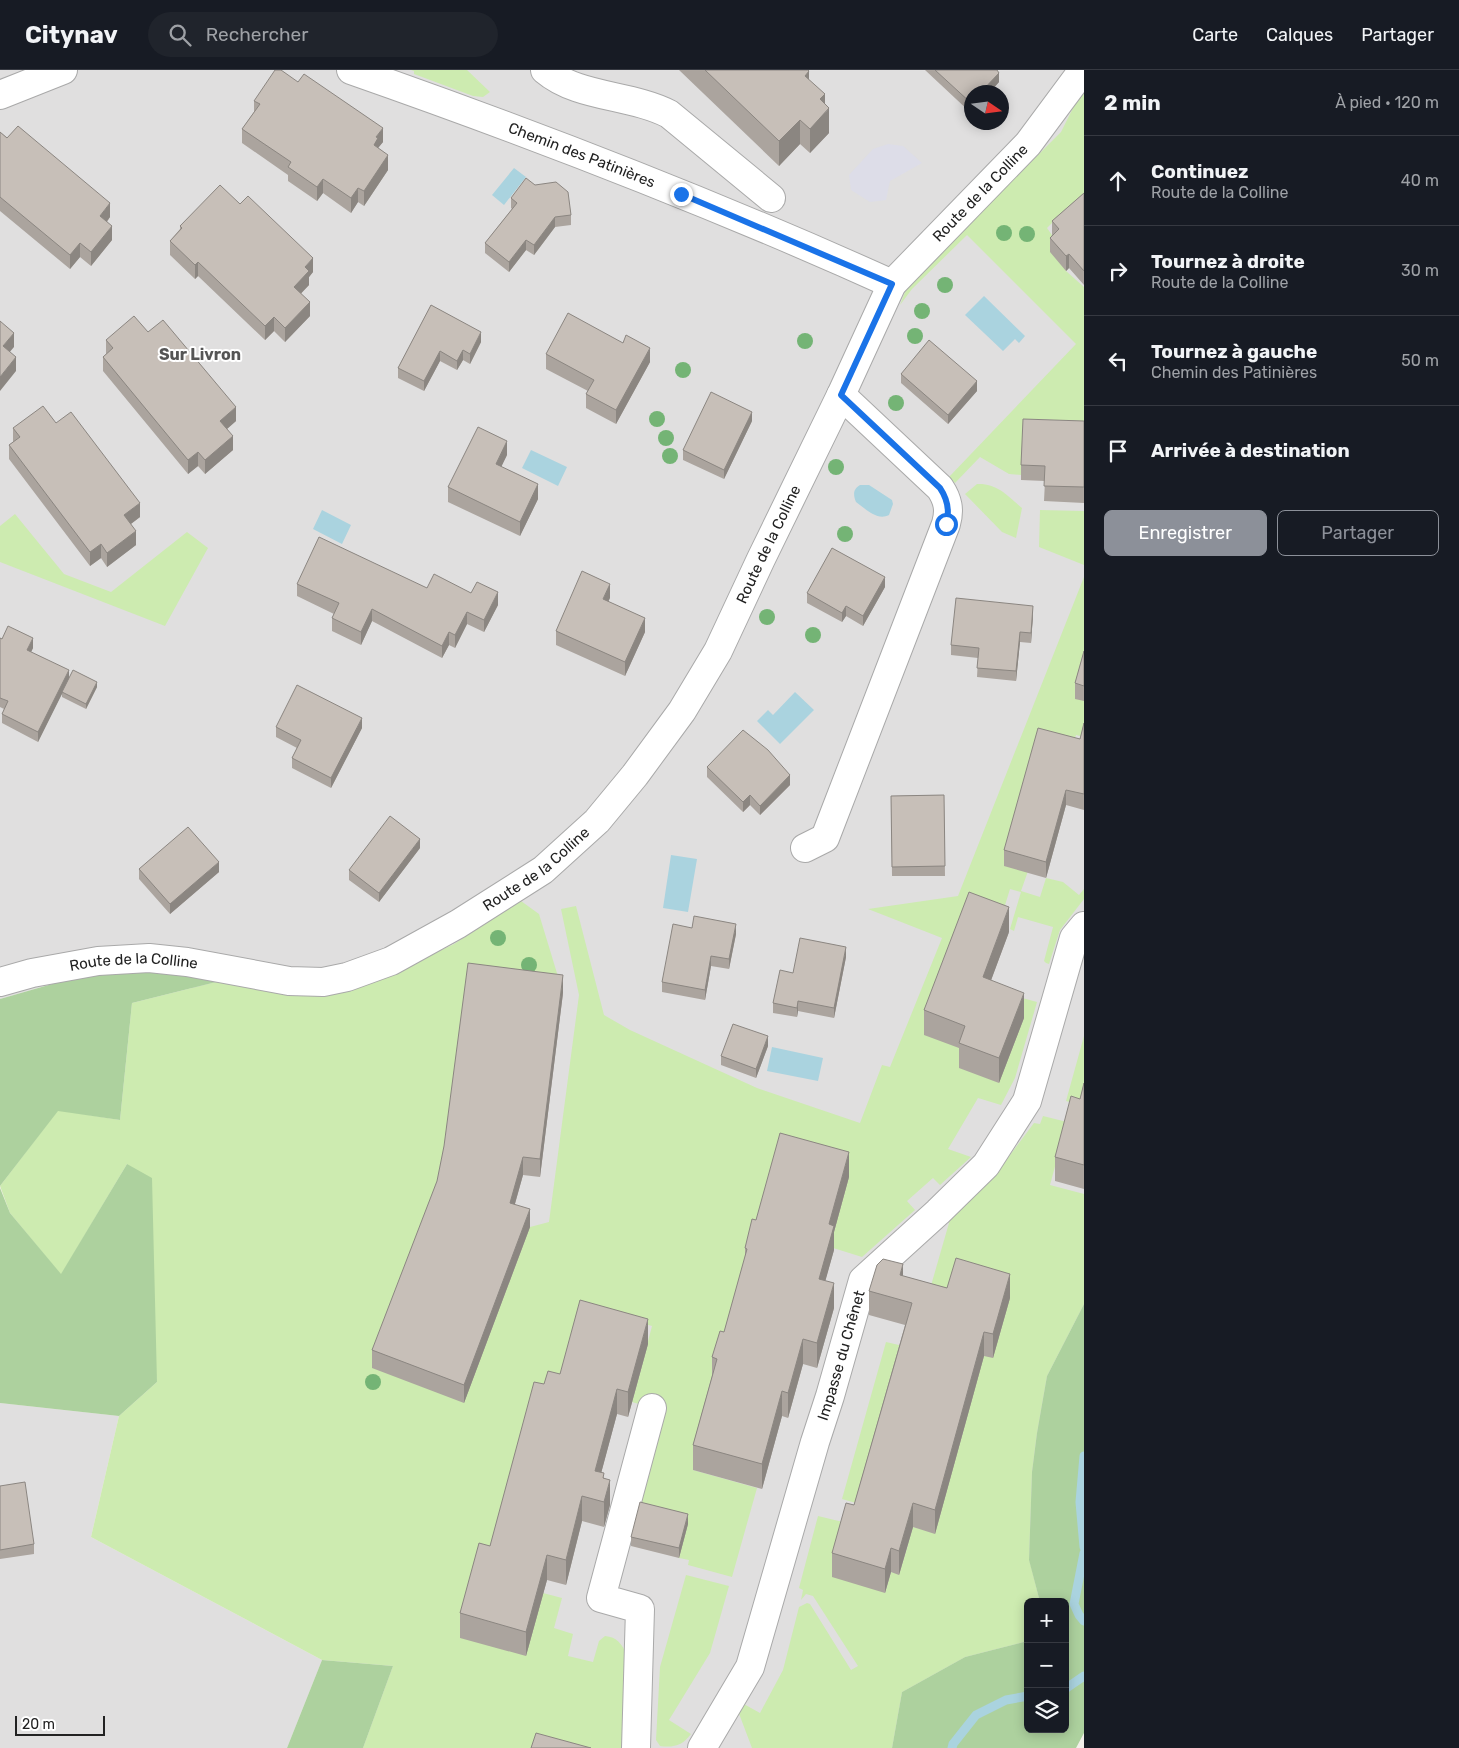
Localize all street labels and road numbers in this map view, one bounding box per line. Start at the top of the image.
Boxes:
street label: Chemin des Patinières [506,119,658,192]
street label: Route de la Colline [929,140,1032,246]
street label: Route de la Colline [733,482,805,606]
street label: Route de la Colline [480,823,593,915]
street label: Route de la Colline [68,949,199,975]
street label: Impasse du Chênet [814,1288,869,1423]

